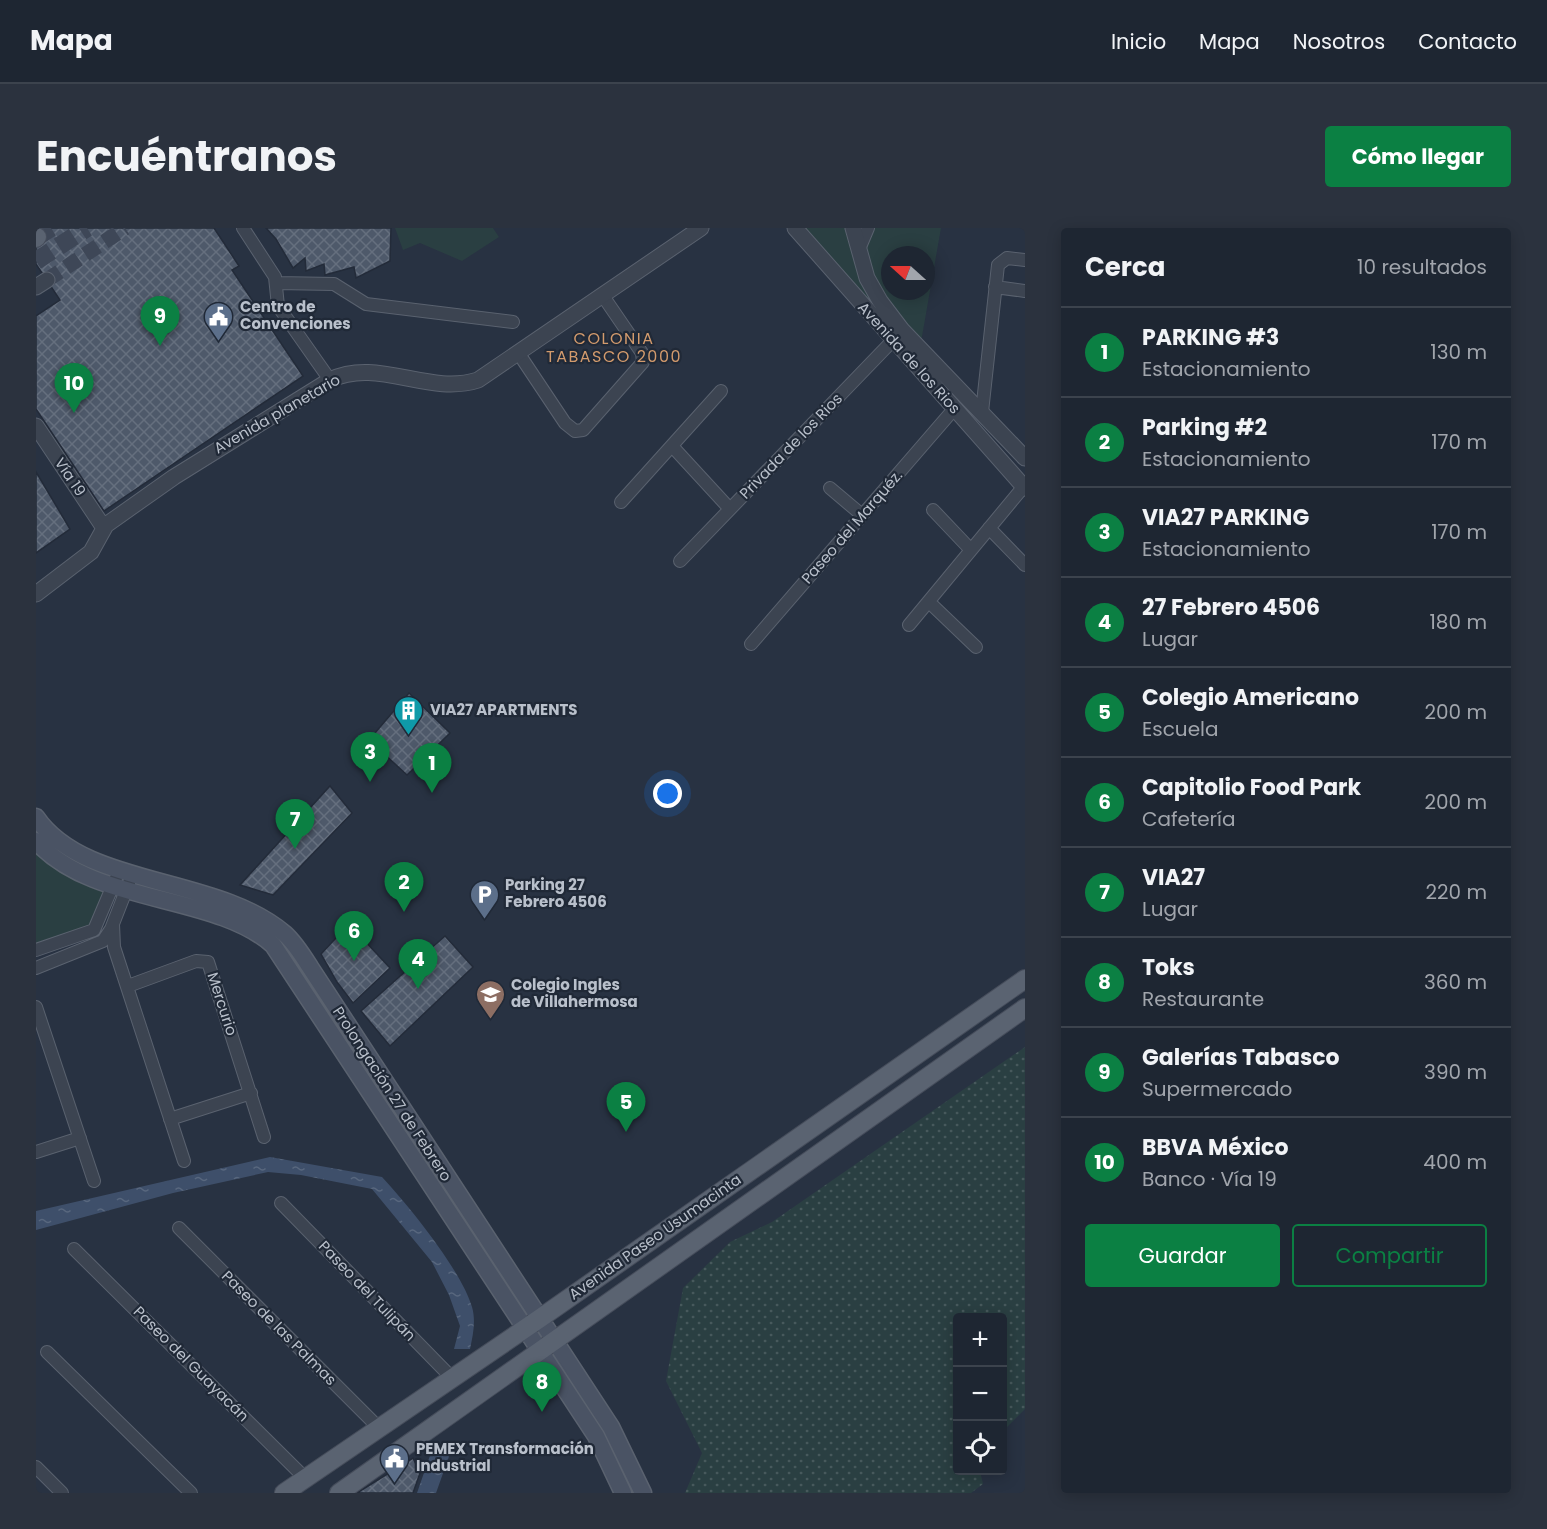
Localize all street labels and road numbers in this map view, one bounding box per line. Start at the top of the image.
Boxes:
street label: Avenida de los Rios [853,297,966,418]
street label: Avenida planetario [210,369,344,458]
street label: Privada de los Rios [735,388,847,503]
street label: Vía 19 [50,453,91,500]
street label: Paseo del Marquéz. [796,465,907,588]
street label: Mercurio [202,969,243,1038]
street label: Prolongación 27 de Febrero [328,1002,457,1185]
street label: Avenida Paseo Usumacinta [564,1169,745,1304]
street label: Paseo del Tulipán [314,1236,421,1345]
street label: Paseo de las Palmas [217,1266,342,1390]
street label: Paseo del Guayacán [129,1301,254,1426]

